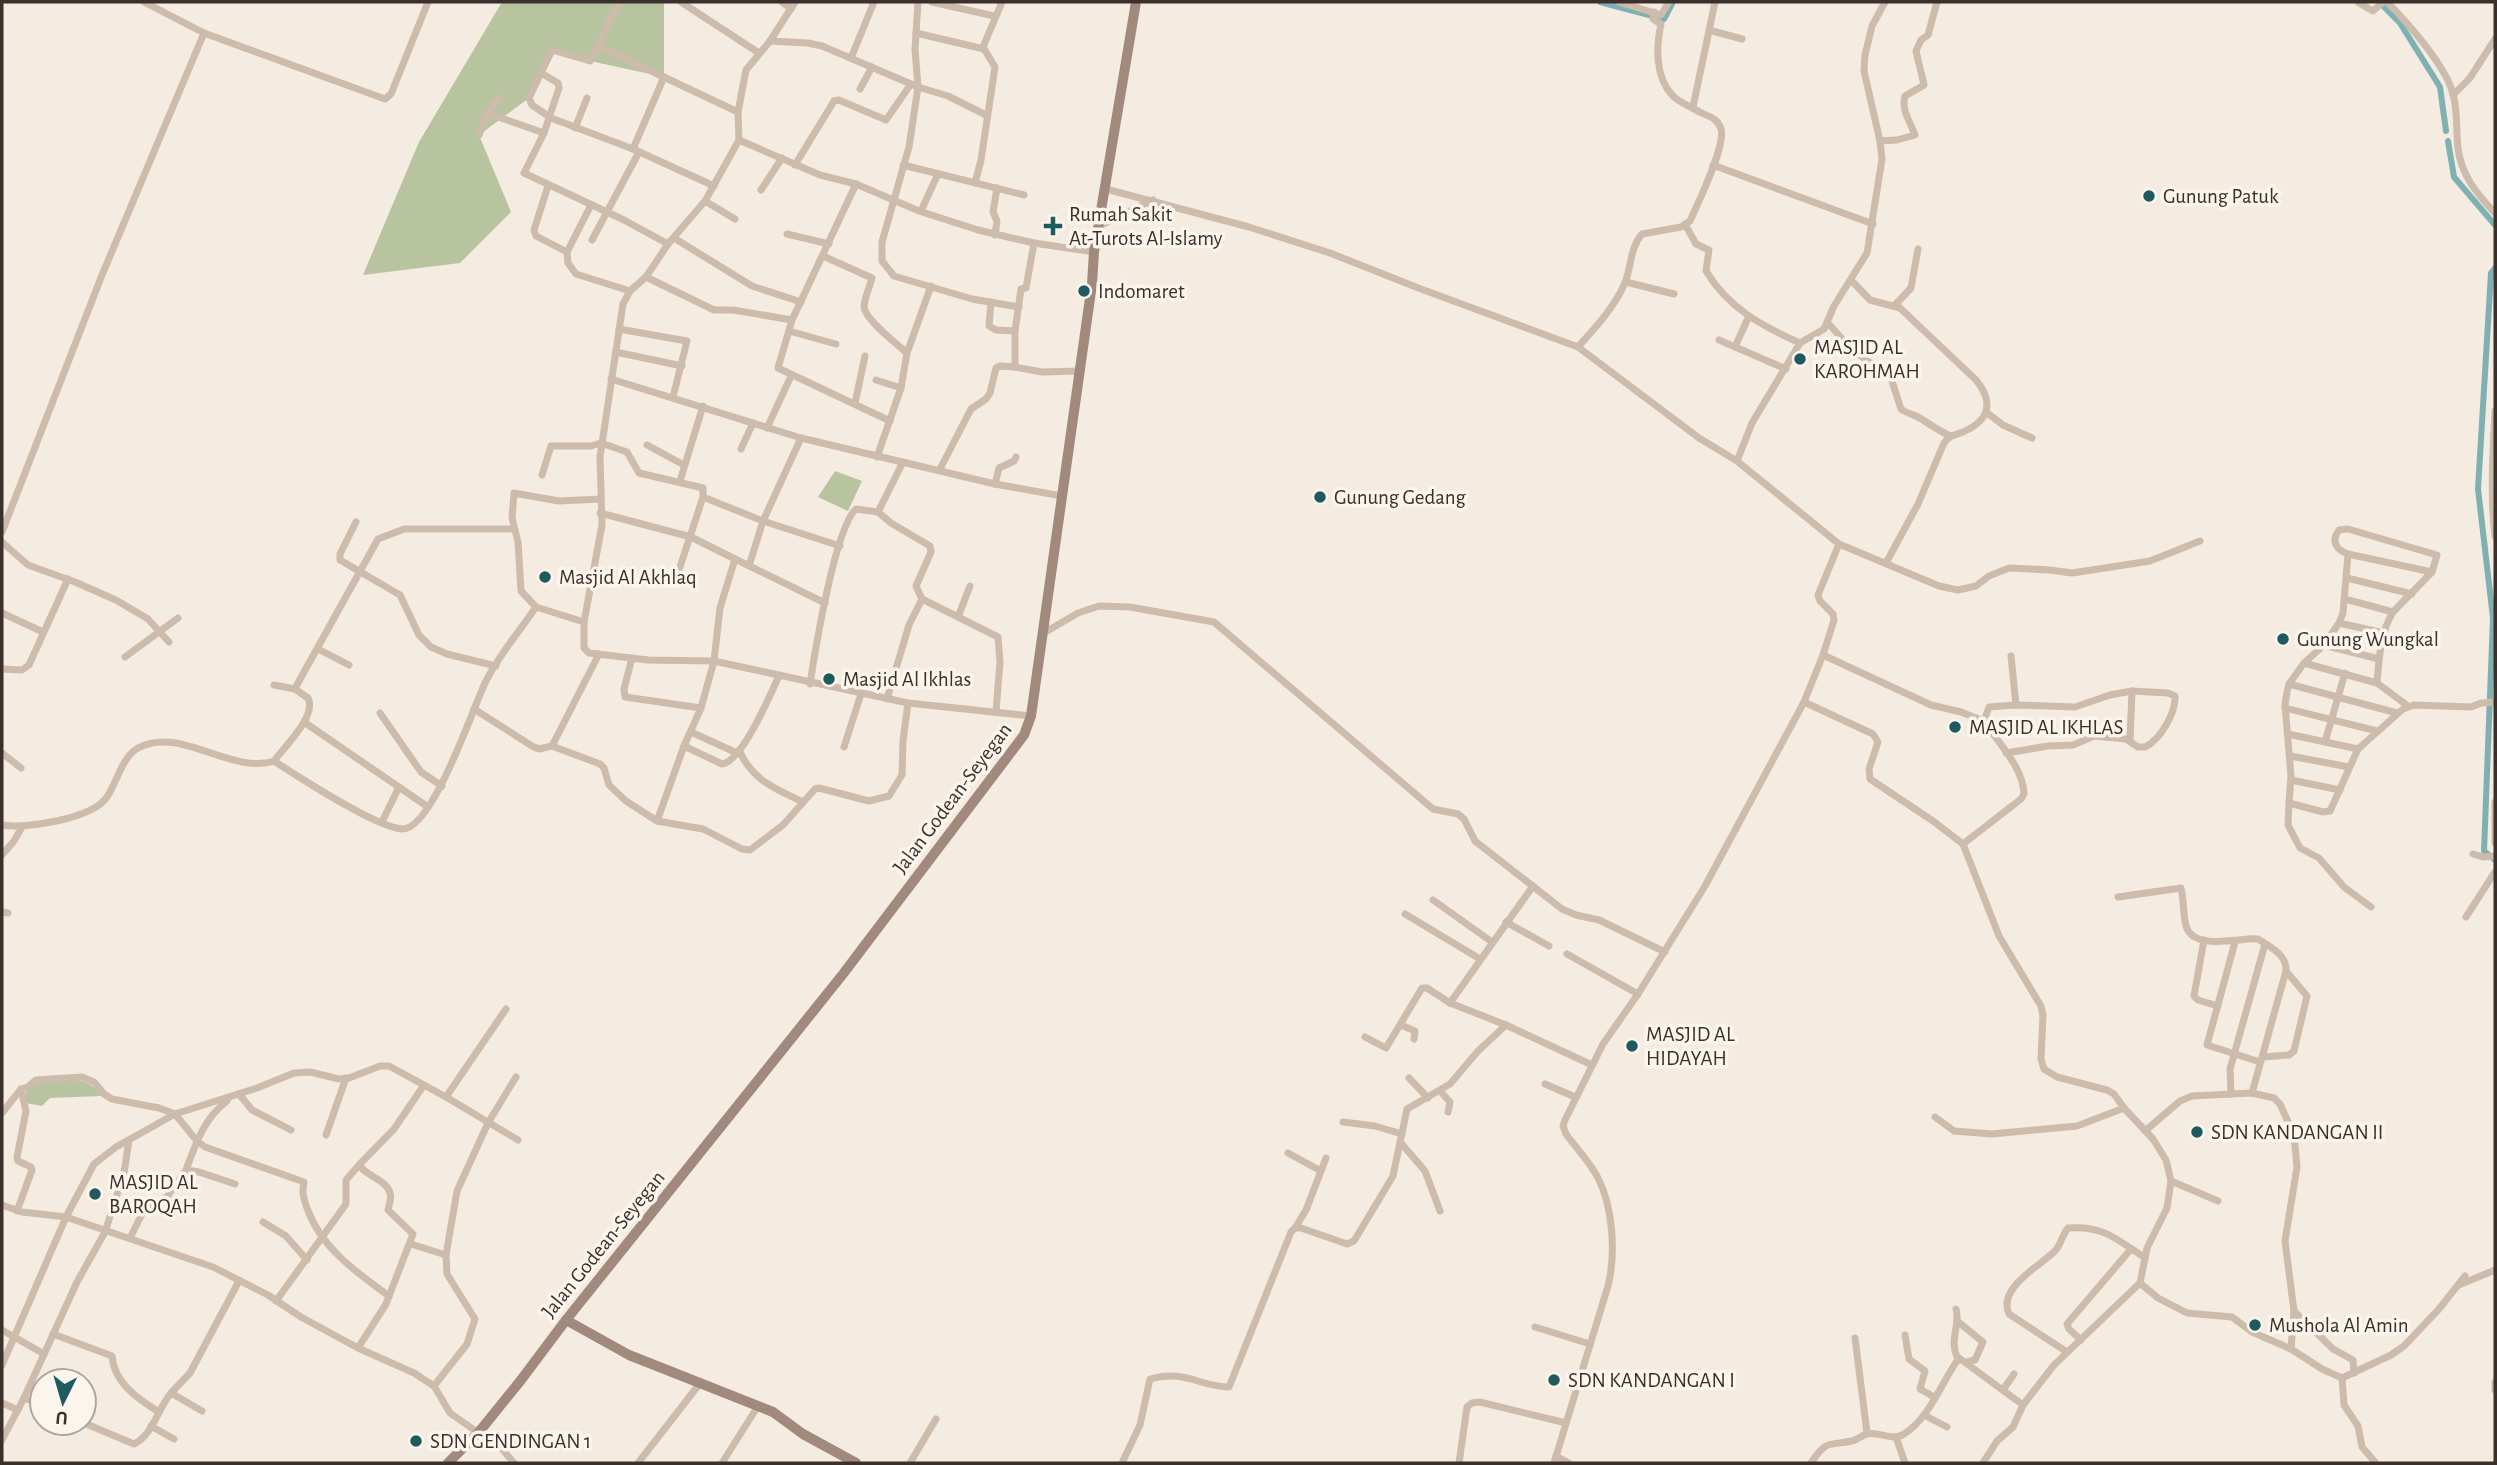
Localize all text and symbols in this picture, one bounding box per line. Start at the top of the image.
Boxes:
place label: Gunung Patuk [2163,186,2279,207]
marker: Gunung Patuk [2141,188,2157,204]
place label: Rumah Sakit At-Turots Al-Islamy [1069,204,1223,249]
marker: Rumah Sakit At-Turots Al-Islamy [1043,216,1063,236]
place label: Indomaret [1098,281,1185,302]
marker: Indomaret [1076,283,1092,299]
place label: MASJID AL KAROHMAH [1814,337,1920,382]
marker: MASJID AL KAROHMAH [1792,351,1808,367]
place label: Gunung Gedang [1334,487,1467,508]
marker: Gunung Gedang [1312,489,1328,505]
place label: Masjid Al Akhlaq [559,567,697,588]
marker: Masjid Al Akhlaq [537,569,553,585]
place label: Gunung Wungkal [2297,629,2439,650]
marker: Gunung Wungkal [2275,631,2291,647]
place label: Masjid Al Ikhlas [843,669,971,690]
marker: Masjid Al Ikhlas [821,671,837,687]
place label: MASJID AL IKHLAS [1969,717,2123,738]
street label: Jalan Godean-Seyegan [889,719,1016,877]
marker: MASJID AL IKHLAS [1947,719,1963,735]
place label: MASJID AL HIDAYAH [1646,1024,1735,1069]
marker: MASJID AL HIDAYAH [1624,1038,1640,1054]
place label: SDN KANDANGAN II [2211,1122,2383,1143]
marker: SDN KANDANGAN II [2189,1124,2205,1140]
street label: Jalan Godean-Seyegan [538,1167,669,1322]
place label: MASJID AL BAROQAH [109,1172,198,1217]
marker: MASJID AL BAROQAH [87,1186,103,1202]
place label: Mushola Al Amin [2269,1315,2409,1336]
marker: Mushola Al Amin [2247,1317,2263,1333]
north arrow [28,1367,98,1437]
place label: SDN KANDANGAN I [1568,1370,1735,1391]
marker: SDN KANDANGAN I [1546,1372,1562,1388]
text: U [55,1407,69,1427]
place label: SDN GENDINGAN 1 [430,1431,591,1452]
marker: SDN GENDINGAN 1 [408,1433,424,1449]

